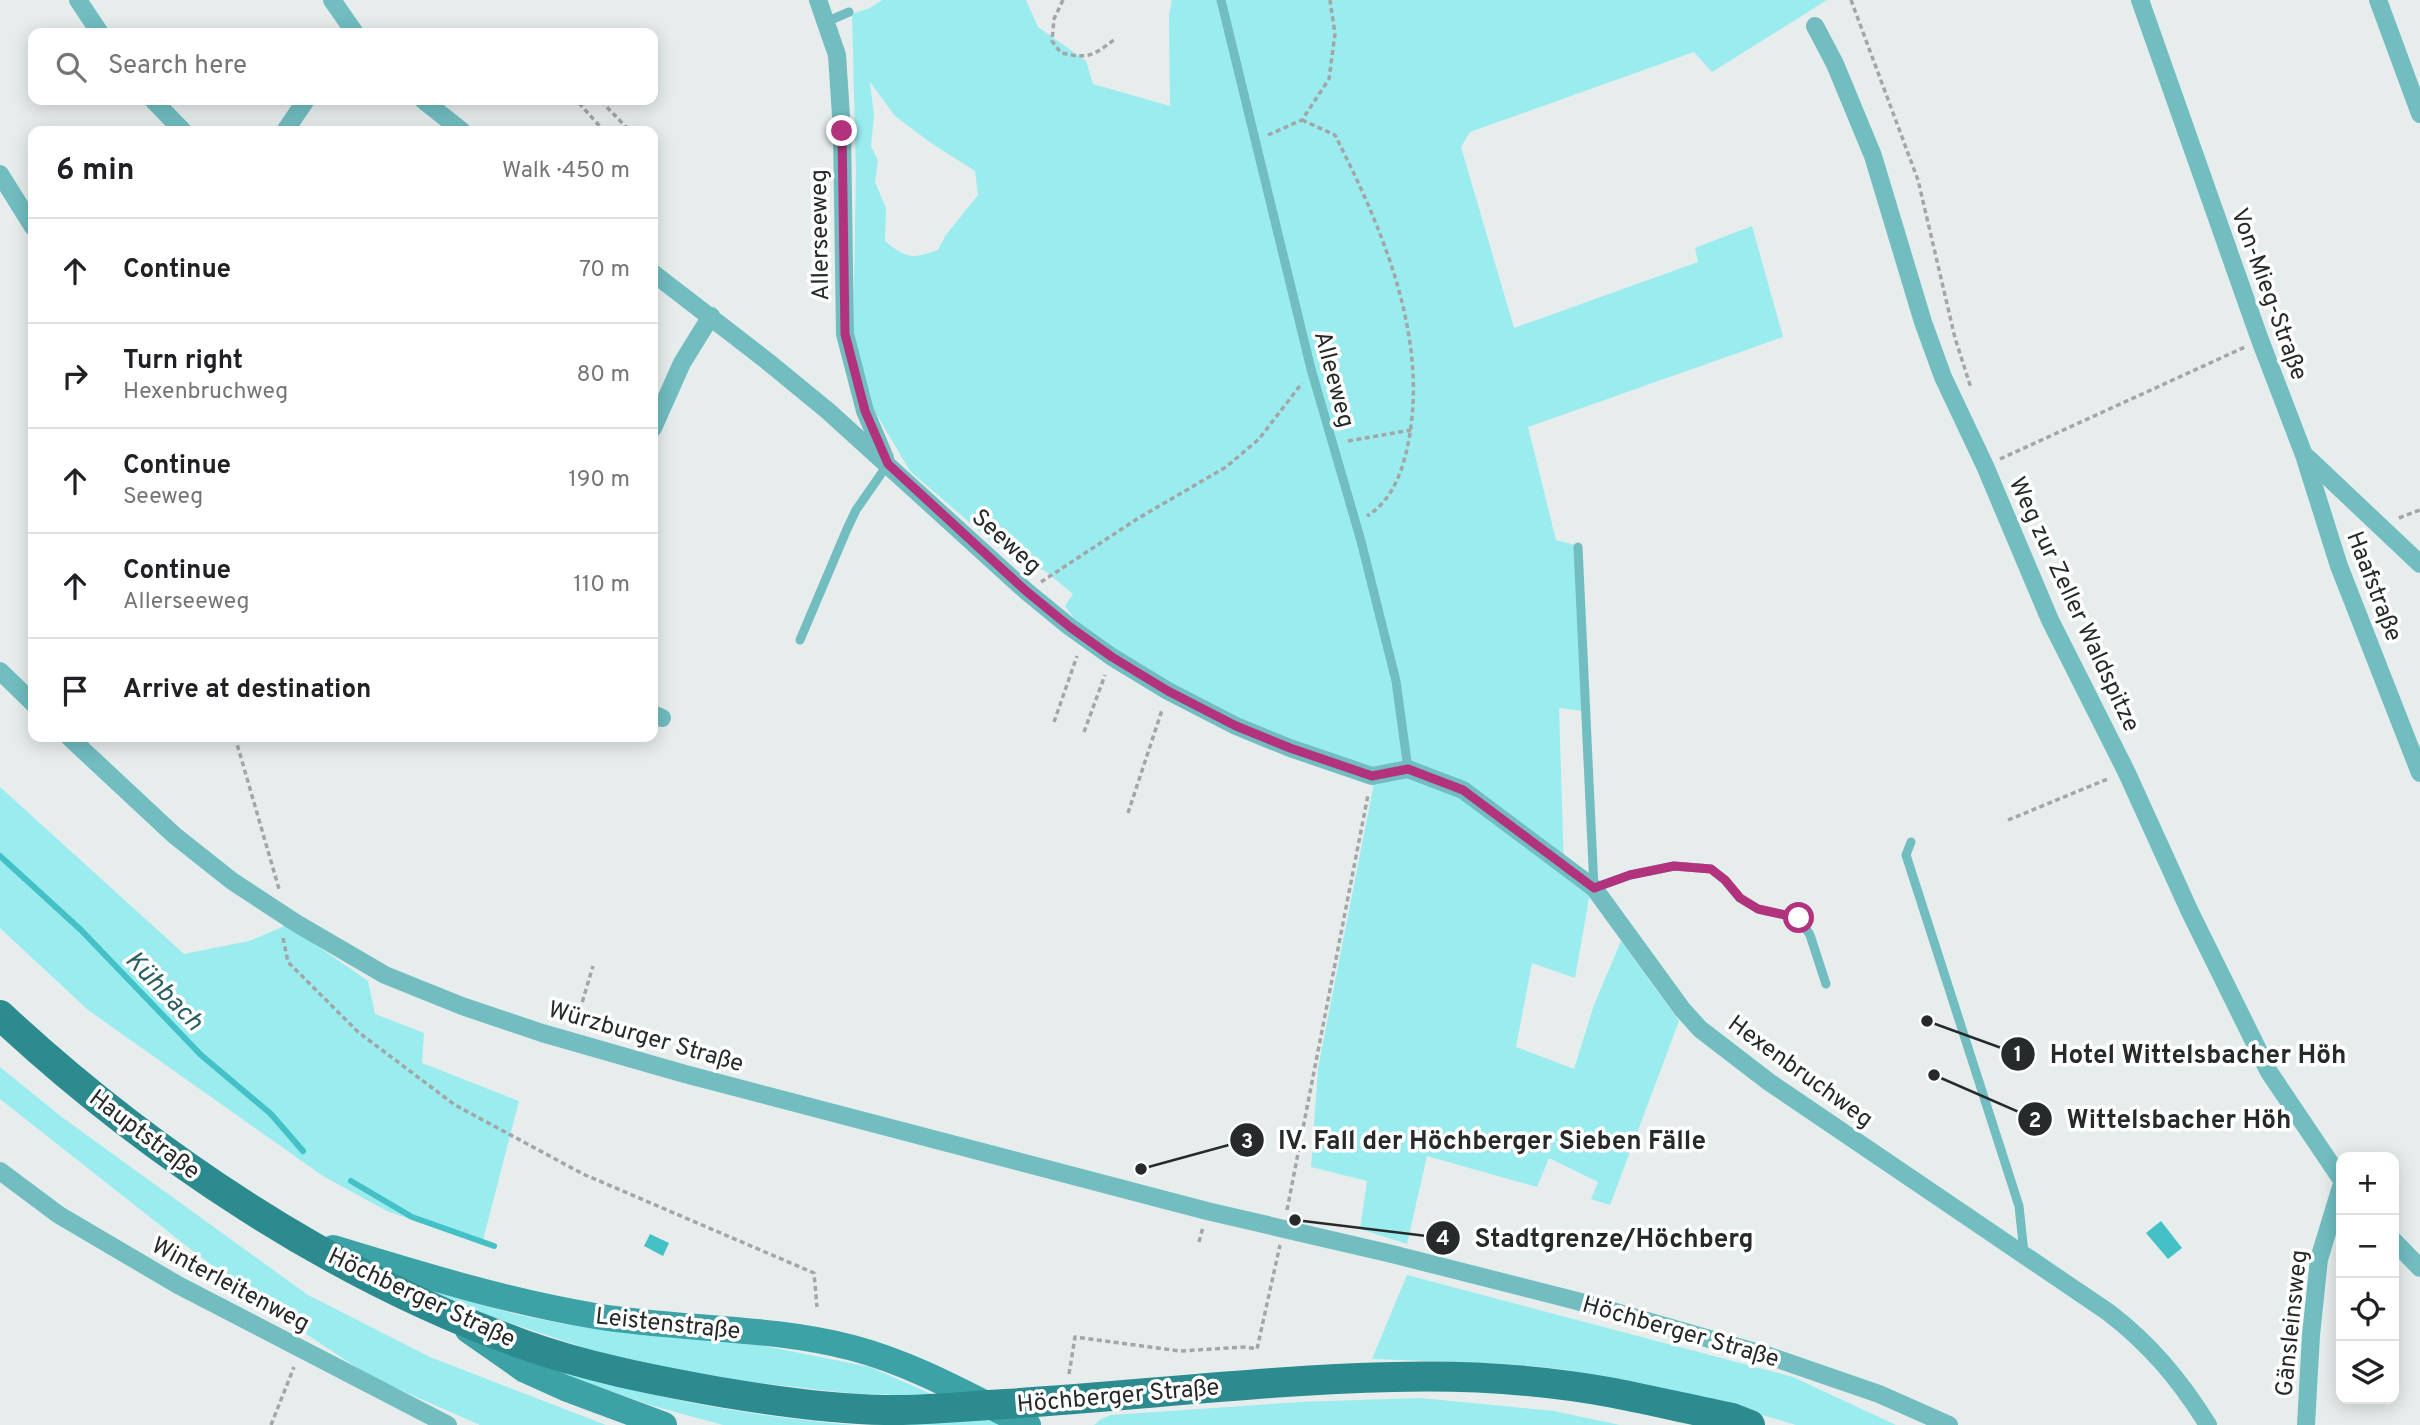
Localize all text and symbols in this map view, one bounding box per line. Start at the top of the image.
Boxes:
search box [28,28,658,105]
icon: search [52,48,90,86]
text: Search here [108,50,247,83]
route end [826,115,857,146]
text: 6 min [56,153,134,190]
text: Walk · 450 m [502,157,630,186]
street label: Allerseeweg [805,169,837,301]
street label: Von-Mieg-Straße [2223,205,2313,385]
icon: ahead [56,252,94,290]
text: Continue [123,254,231,287]
text: 70 m [579,256,630,285]
street label: Alleeweg [1306,328,1360,431]
text: Turn right [123,345,243,378]
icon: right [56,357,94,395]
text: 80 m [577,361,630,390]
text: Hexenbruchweg [123,378,288,407]
text: Continue [123,450,231,483]
icon: ahead [56,462,94,500]
text: 190 m [568,466,630,495]
street label: Weg zur Zeller Waldspitze [2001,473,2145,737]
text: Seeweg [123,483,203,512]
street label: Seeweg [965,503,1047,582]
street label: Haafstraße [2338,527,2408,646]
text: Continue [123,555,231,588]
icon: ahead [56,567,94,605]
text: 110 m [573,571,630,600]
text: Allerseeweg [123,588,249,617]
icon: arrive [56,672,94,710]
text: Arrive at destination [123,674,371,707]
route start [1783,902,1814,933]
water label: Kühbach [117,945,209,1039]
street label: Würzburger Straße [544,996,747,1080]
street label: Hexenbruchweg [1721,1010,1878,1135]
callout: Hotel Wittelsbacher Höh [2000,1030,2360,1077]
text: Hotel Wittelsbacher Höh [2050,1040,2346,1073]
text: 1 [2014,1042,2022,1069]
street label: Hauptstraße [82,1084,205,1187]
callout: Wittelsbacher Höh [2018,1096,2306,1143]
text: Wittelsbacher Höh [2067,1105,2291,1138]
text: 2 [2029,1108,2041,1135]
callout: IV. Fall der Höchberger Sieben Fälle [1229,1117,1720,1164]
text: IV. Fall der Höchberger Sieben Fälle [1278,1126,1706,1159]
text: 3 [1241,1129,1253,1156]
map controls [2336,1152,2399,1404]
button: + [2336,1152,2399,1215]
callout: Stadtgrenze/Höchberg [1425,1214,1767,1261]
button: − [2336,1215,2399,1278]
text: Stadtgrenze/Höchberg [1474,1224,1754,1257]
text: 4 [1436,1226,1450,1253]
street label: Winterleitenweg [146,1231,314,1340]
street label: Höchberger Straße [323,1242,520,1355]
street label: Gänsleinsweg [2270,1248,2316,1398]
button: locate [2336,1278,2399,1341]
street label: Höchberger Straße [1579,1290,1782,1375]
street label: Leistenstraße [594,1302,742,1348]
button: layers [2336,1341,2399,1404]
street label: Höchberger Straße [1016,1373,1221,1421]

